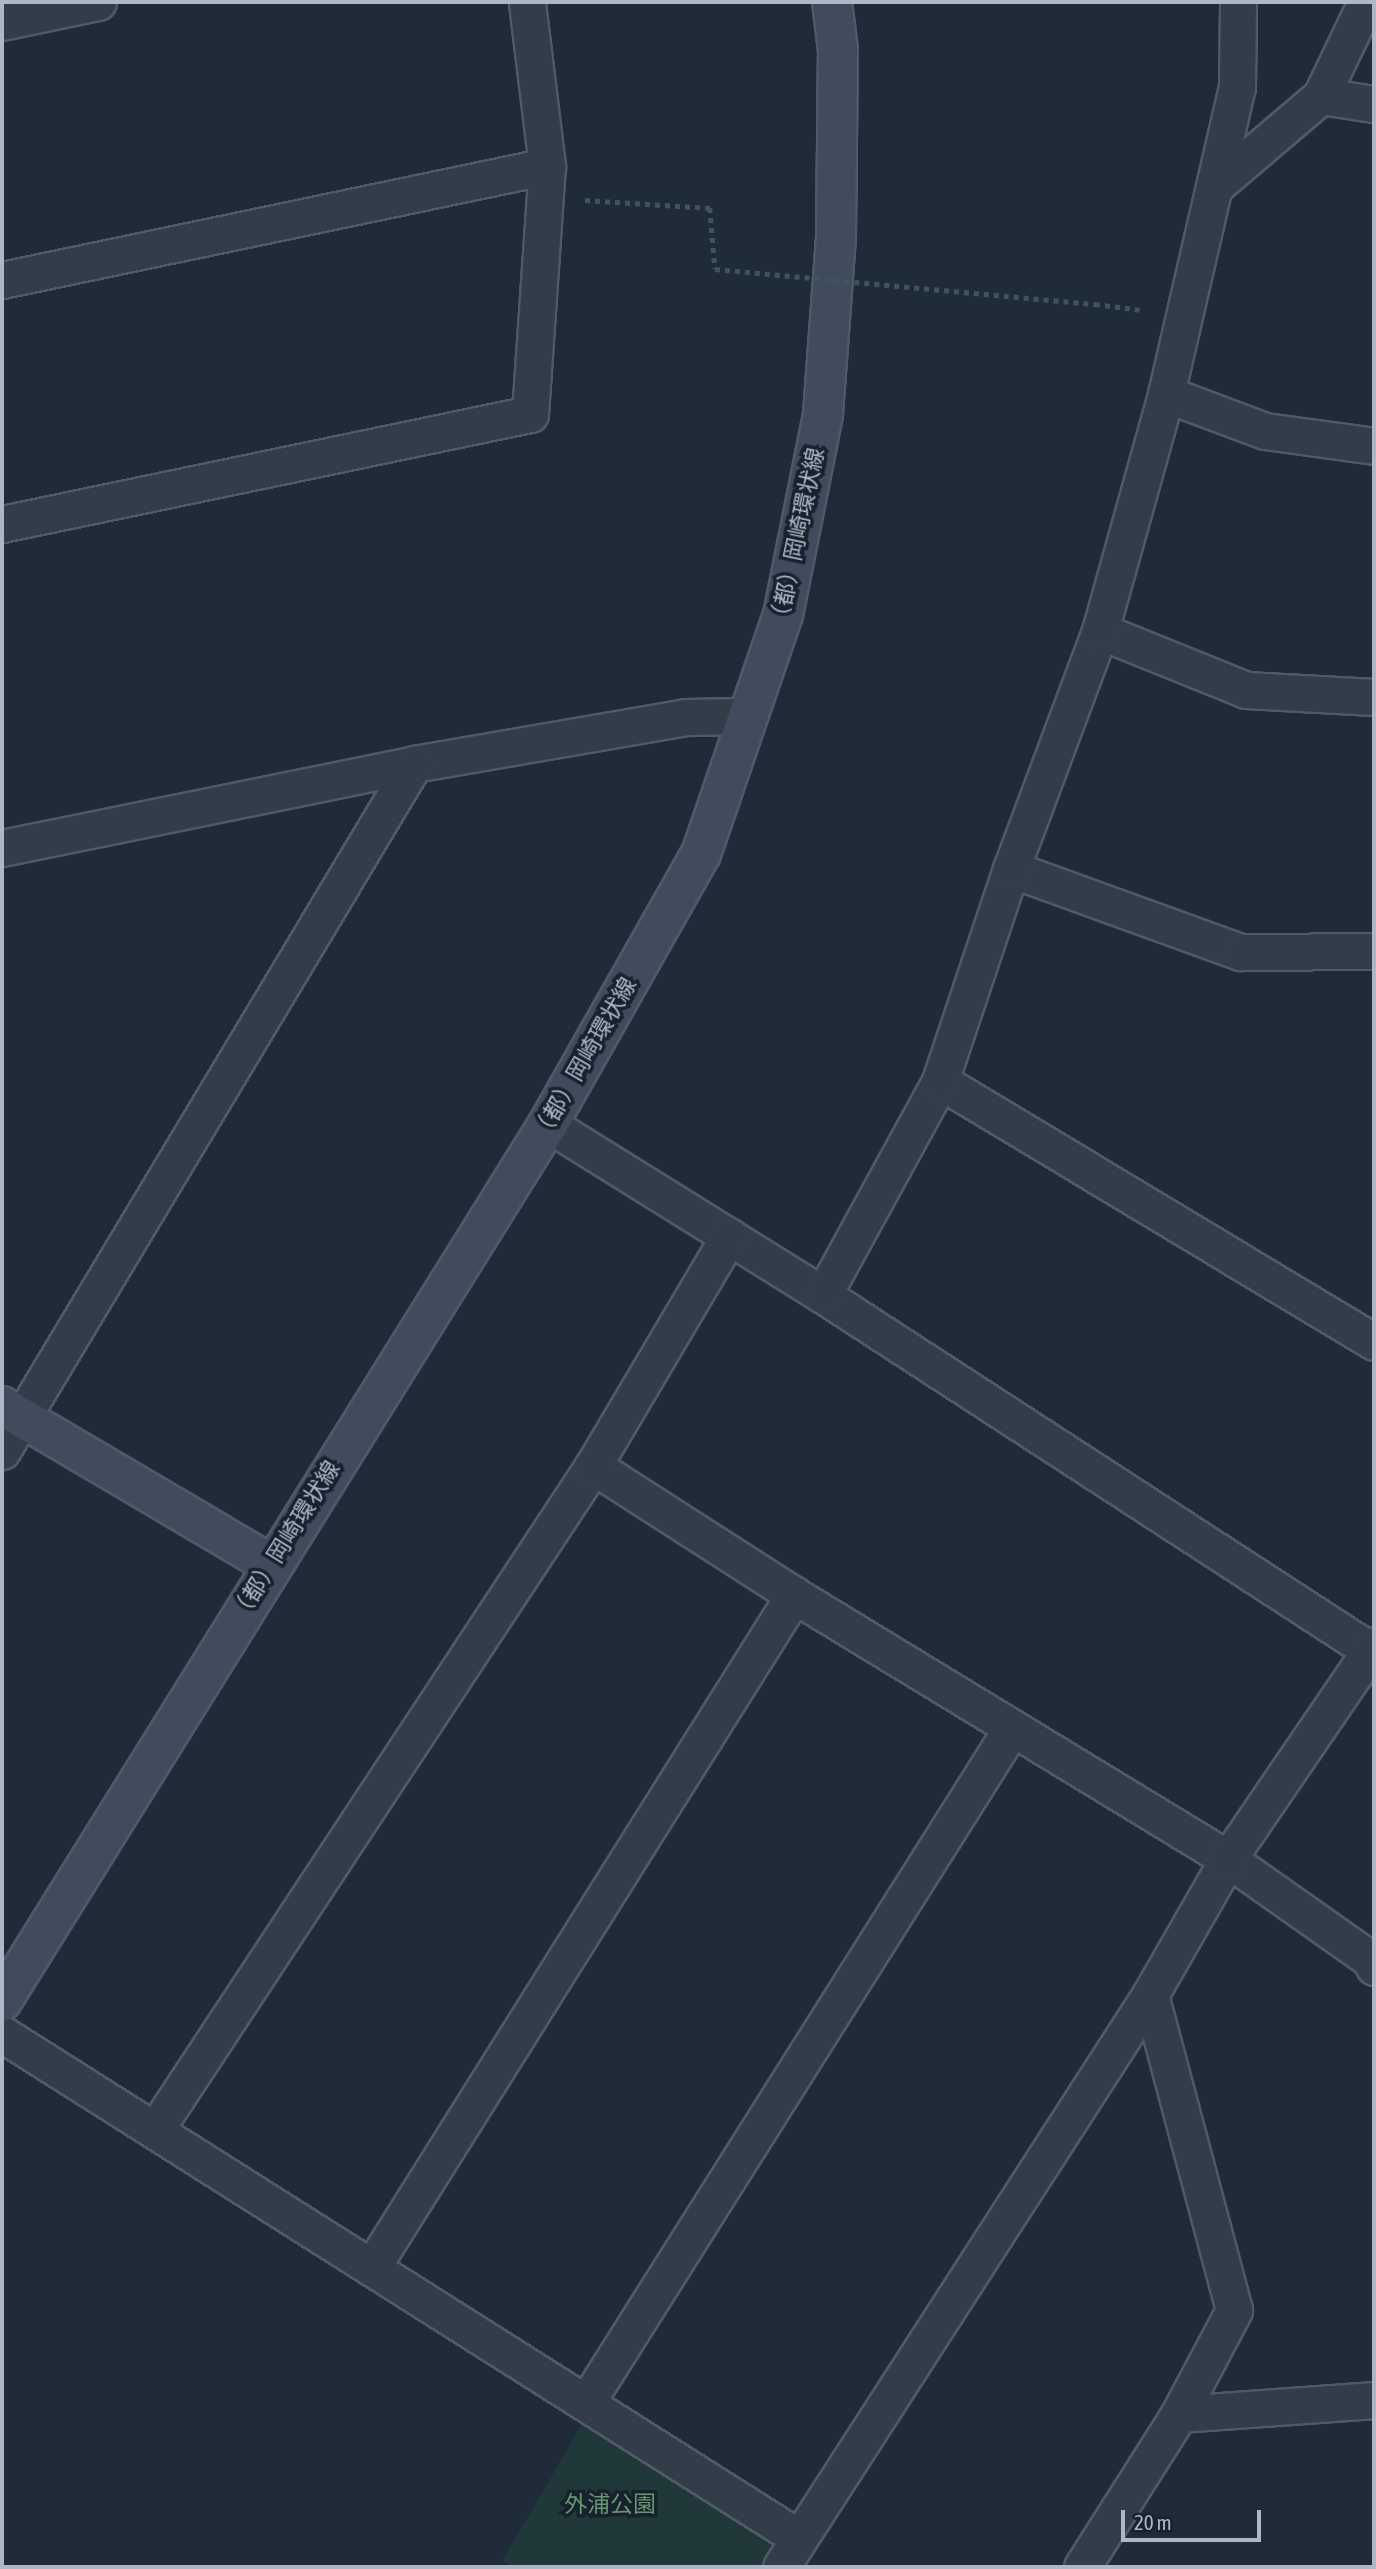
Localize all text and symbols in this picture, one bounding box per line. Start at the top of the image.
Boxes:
street label: （都）岡崎環状線 [764,445,830,631]
street label: （都）岡崎環状線 [526,972,642,1146]
street label: （都）岡崎環状線 [225,1456,345,1626]
park label: 外浦公園 [564,2490,656,2518]
scale bar [1124,2496,1264,2540]
text: 20 m [1134,2510,1172,2534]

